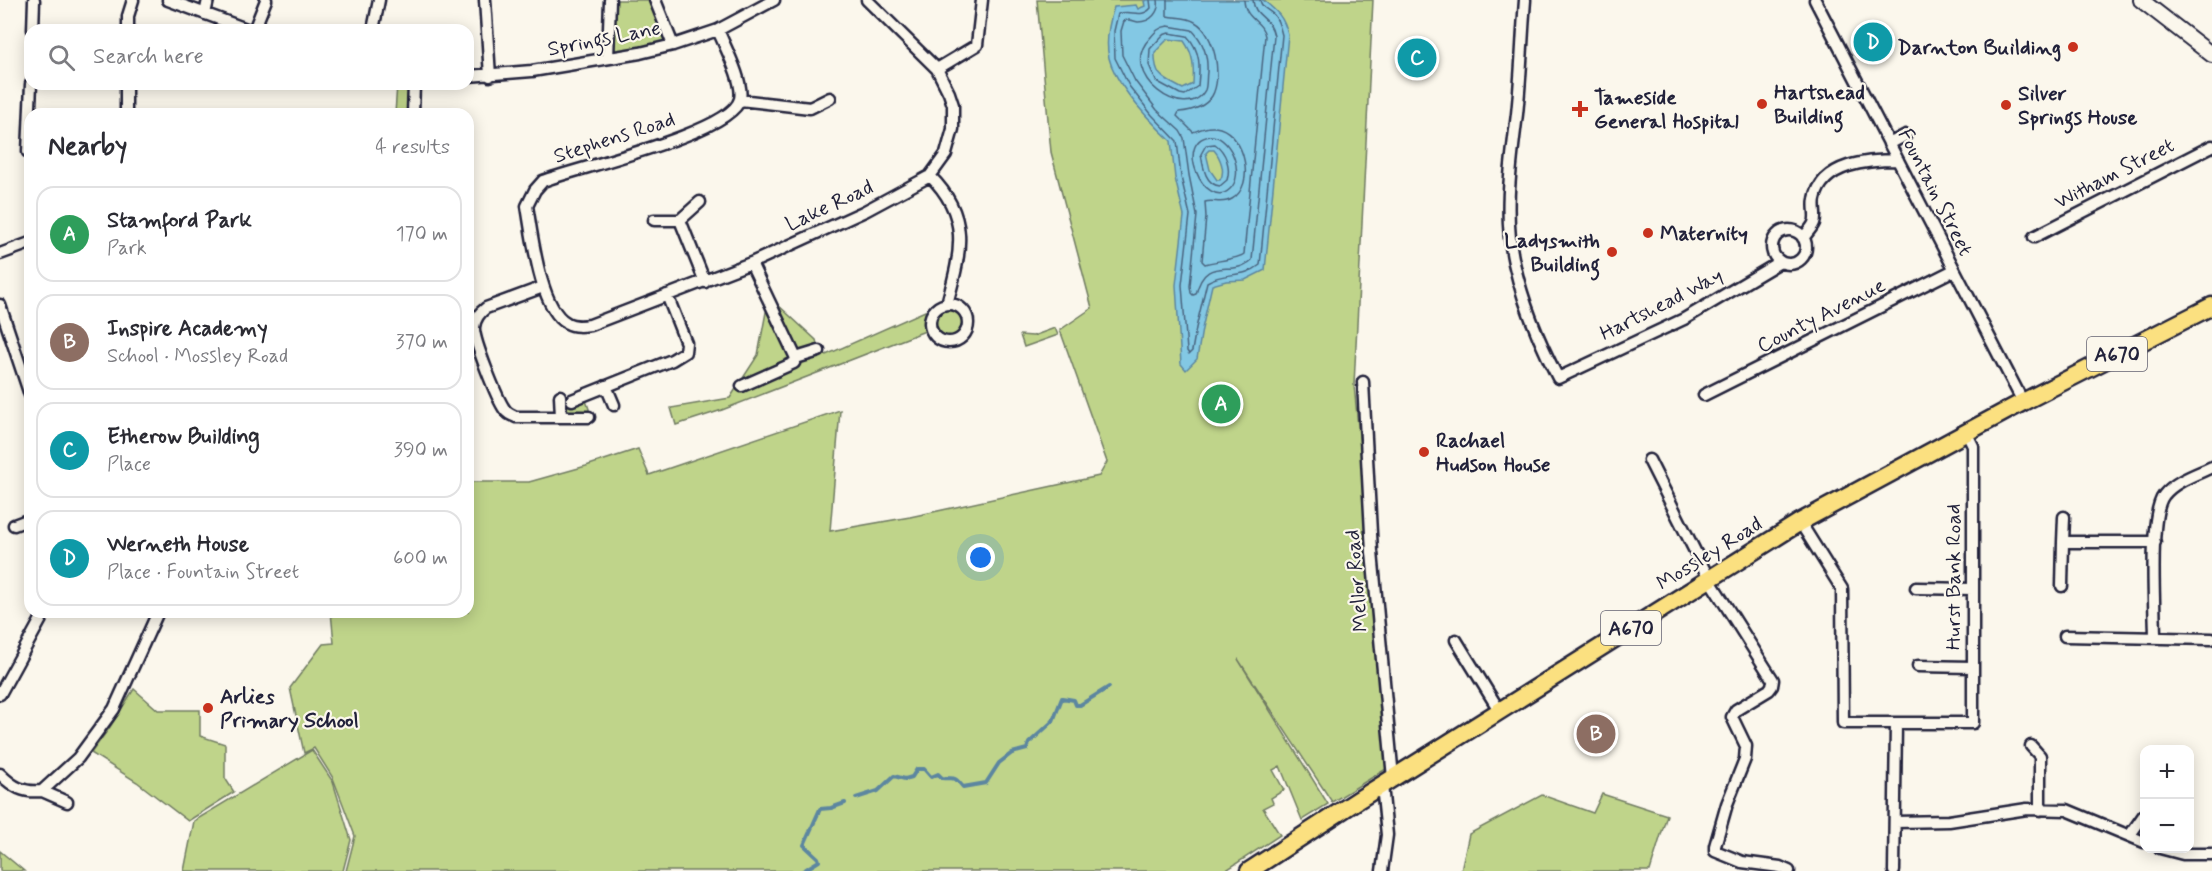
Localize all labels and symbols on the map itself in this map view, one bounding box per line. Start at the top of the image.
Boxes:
street label: Springs Lane [545,14,664,66]
pin: D [1854,20,1892,64]
place label: Darnton Building [1897,34,2061,62]
pin: C [1398,36,1436,80]
marker: Darnton Building [2066,40,2080,54]
place label: Hartshead Building [1774,79,1865,133]
place label: Silver Springs House [2018,80,2137,134]
place label: Tameside General Hospital [1594,84,1739,136]
marker: Hartshead Building [1755,97,1769,111]
marker: Silver Springs House [1999,98,2013,112]
marker: Tameside General Hospital [1571,100,1589,118]
street label: Stephens Road [550,105,678,171]
street label: Fountain Street [1891,124,1979,261]
street label: Witham Street [2050,132,2179,216]
street label: Lake Road [781,173,878,238]
place label: Maternity [1660,220,1748,248]
marker: Maternity [1641,226,1655,240]
place label: Ladysmith Building [1504,227,1600,281]
marker: Ladysmith Building [1605,245,1619,259]
street label: Hartshead Way [1595,262,1728,348]
street label: County Avenue [1753,272,1890,360]
road number: A670 [2087,337,2147,371]
pin: A [1202,382,1240,426]
place label: Rachael Hudson House [1436,427,1551,479]
marker: Rachael Hudson House [1417,445,1431,459]
street label: Hurst Bank Road [1940,504,1968,650]
street label: Mossley Road [1651,510,1768,597]
street label: Mellor Road [1339,528,1375,633]
your location [966,543,995,572]
road number: A670 [1601,611,1661,645]
place label: Arlies Primary School [220,683,359,735]
marker: Arlies Primary School [201,701,215,715]
pin: B [1576,712,1616,756]

